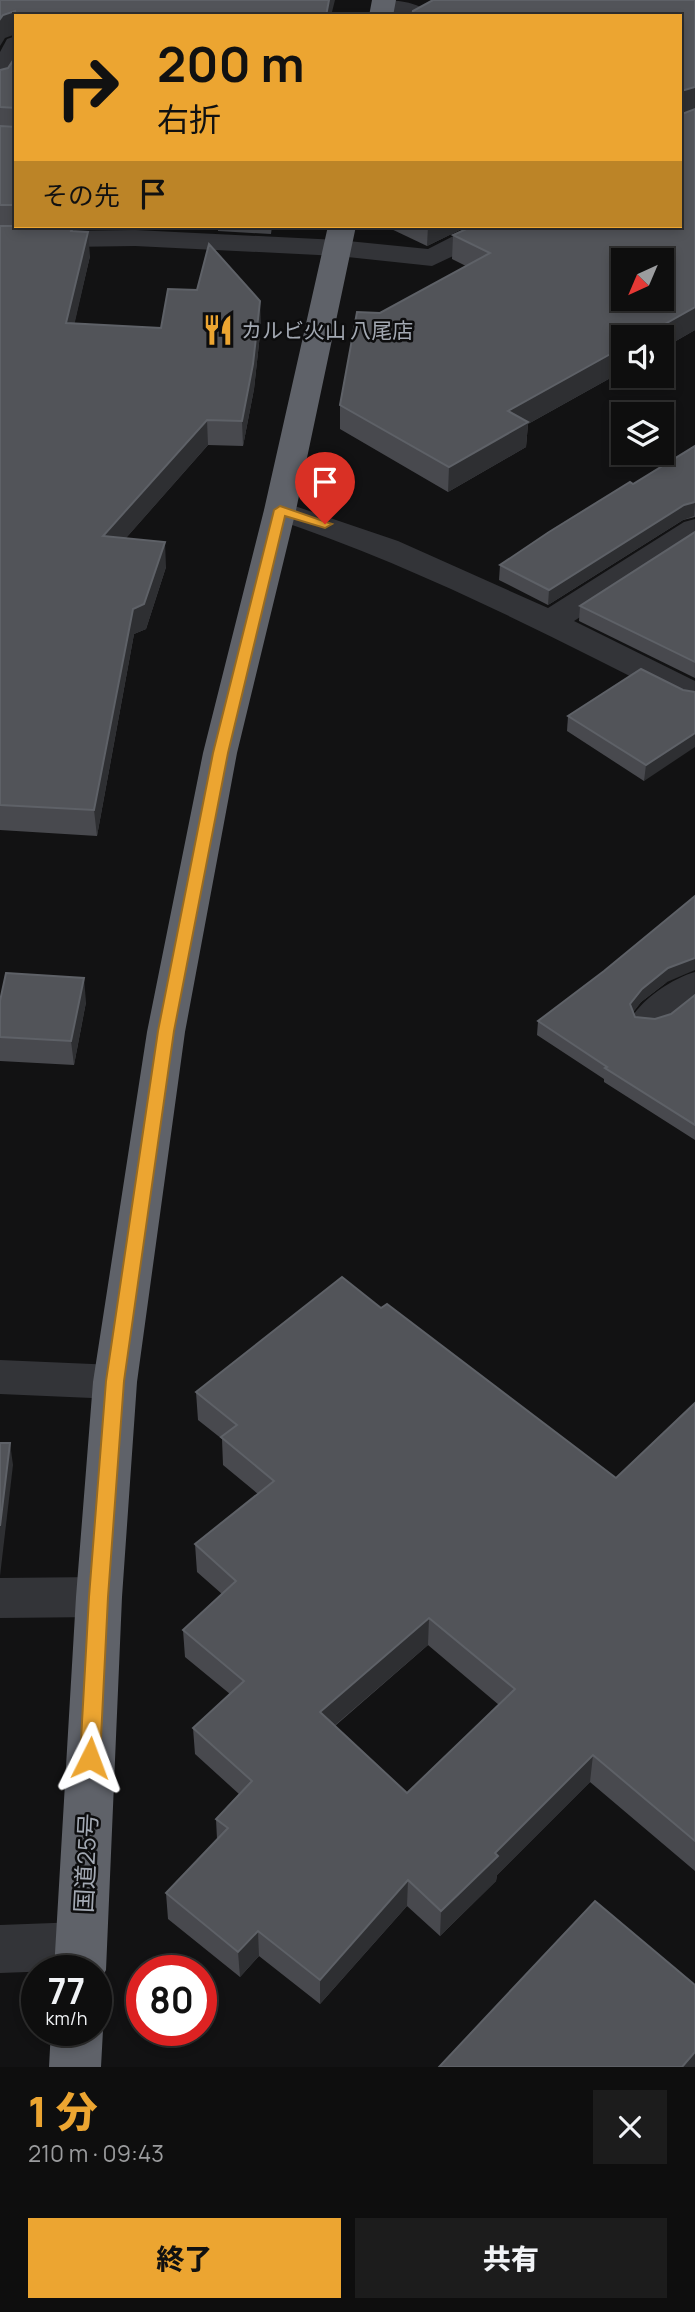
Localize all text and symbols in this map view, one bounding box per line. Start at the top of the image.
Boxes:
text: 200 m [157,30,305,97]
icon: right [42,42,133,133]
text: 右折 [157,97,221,141]
icon: arrive [134,175,172,213]
text: その先 [42,177,120,213]
north arrow [611,248,674,312]
map controls [611,248,674,465]
restaurant icon: カルビ火山 八尾店 [201,313,235,347]
place label: カルビ火山 八尾店 [241,316,413,344]
button: sound [611,325,674,388]
button: layers [611,402,674,465]
pin [295,452,355,524]
icon: arrive [306,463,344,501]
position arrow [53,1721,127,1795]
street label: 国道25号 [66,1812,104,1914]
speed limit sign: 80 [126,1955,217,2046]
text: 77 [48,1967,85,2015]
text: km/h [46,2006,87,2030]
text: 1 分 [28,2082,97,2140]
button: close [593,2090,667,2164]
text: 210 m · 09:43 [28,2137,164,2169]
button: 終了 [28,2218,341,2298]
button: 共有 [355,2218,667,2298]

